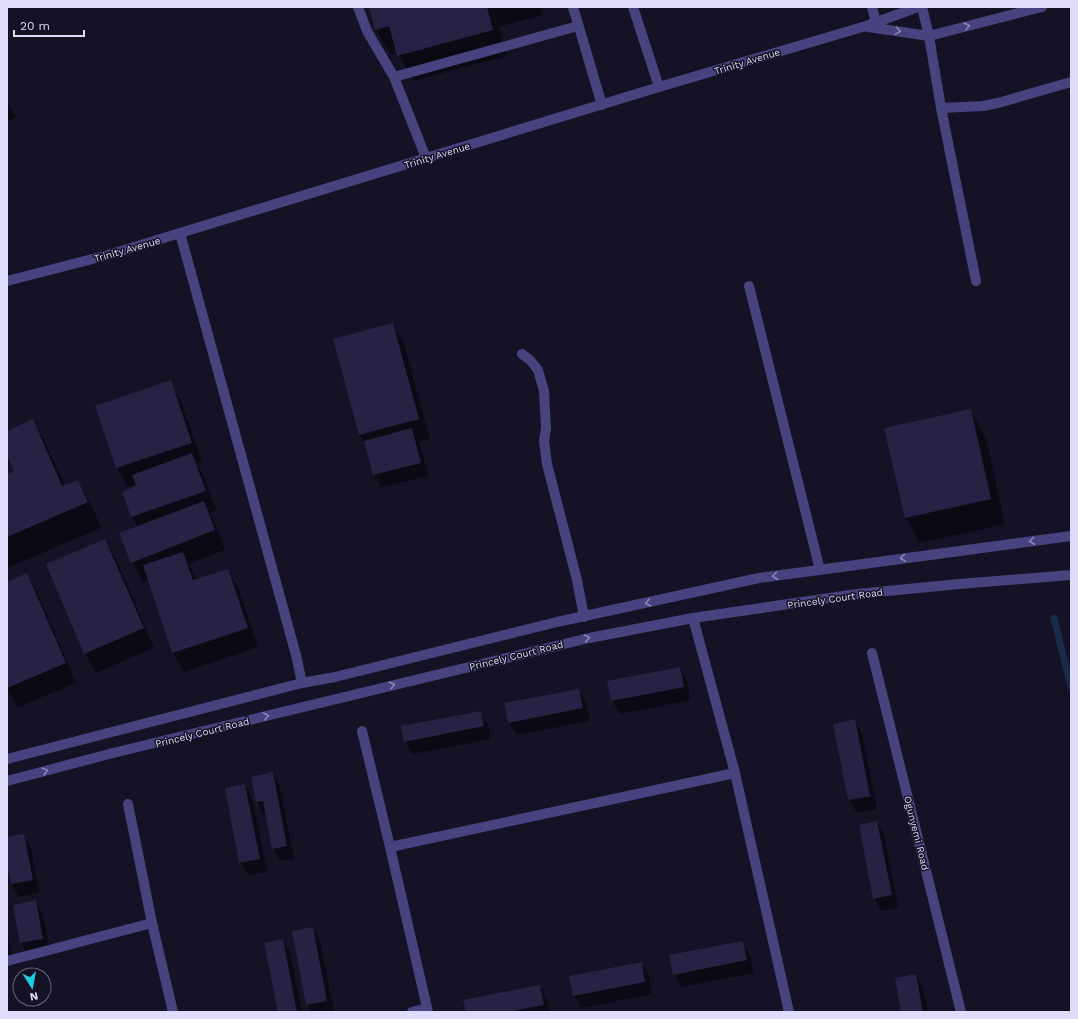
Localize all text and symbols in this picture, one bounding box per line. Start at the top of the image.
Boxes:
scale bar [14,12,84,38]
text: 20 m [20,19,50,33]
one-way arrow [963,22,970,31]
one-way arrow [895,26,901,35]
street label: Trinity Avenue [713,46,782,77]
street label: Trinity Avenue [403,140,472,171]
street label: Trinity Avenue [93,235,162,264]
one-way arrow [1029,536,1035,545]
one-way arrow [900,553,907,562]
one-way arrow [772,571,778,580]
street label: Princely Court Road [787,586,884,611]
one-way arrow [644,598,651,606]
one-way arrow [583,635,590,643]
street label: Princely Court Road [468,638,564,672]
one-way arrow [389,682,395,690]
one-way arrow [262,712,269,721]
street label: Princely Court Road [154,715,250,749]
one-way arrow [41,768,48,776]
street label: Ogunyemi Road [902,795,931,871]
north arrow [12,967,52,1007]
text: N [29,989,39,1003]

